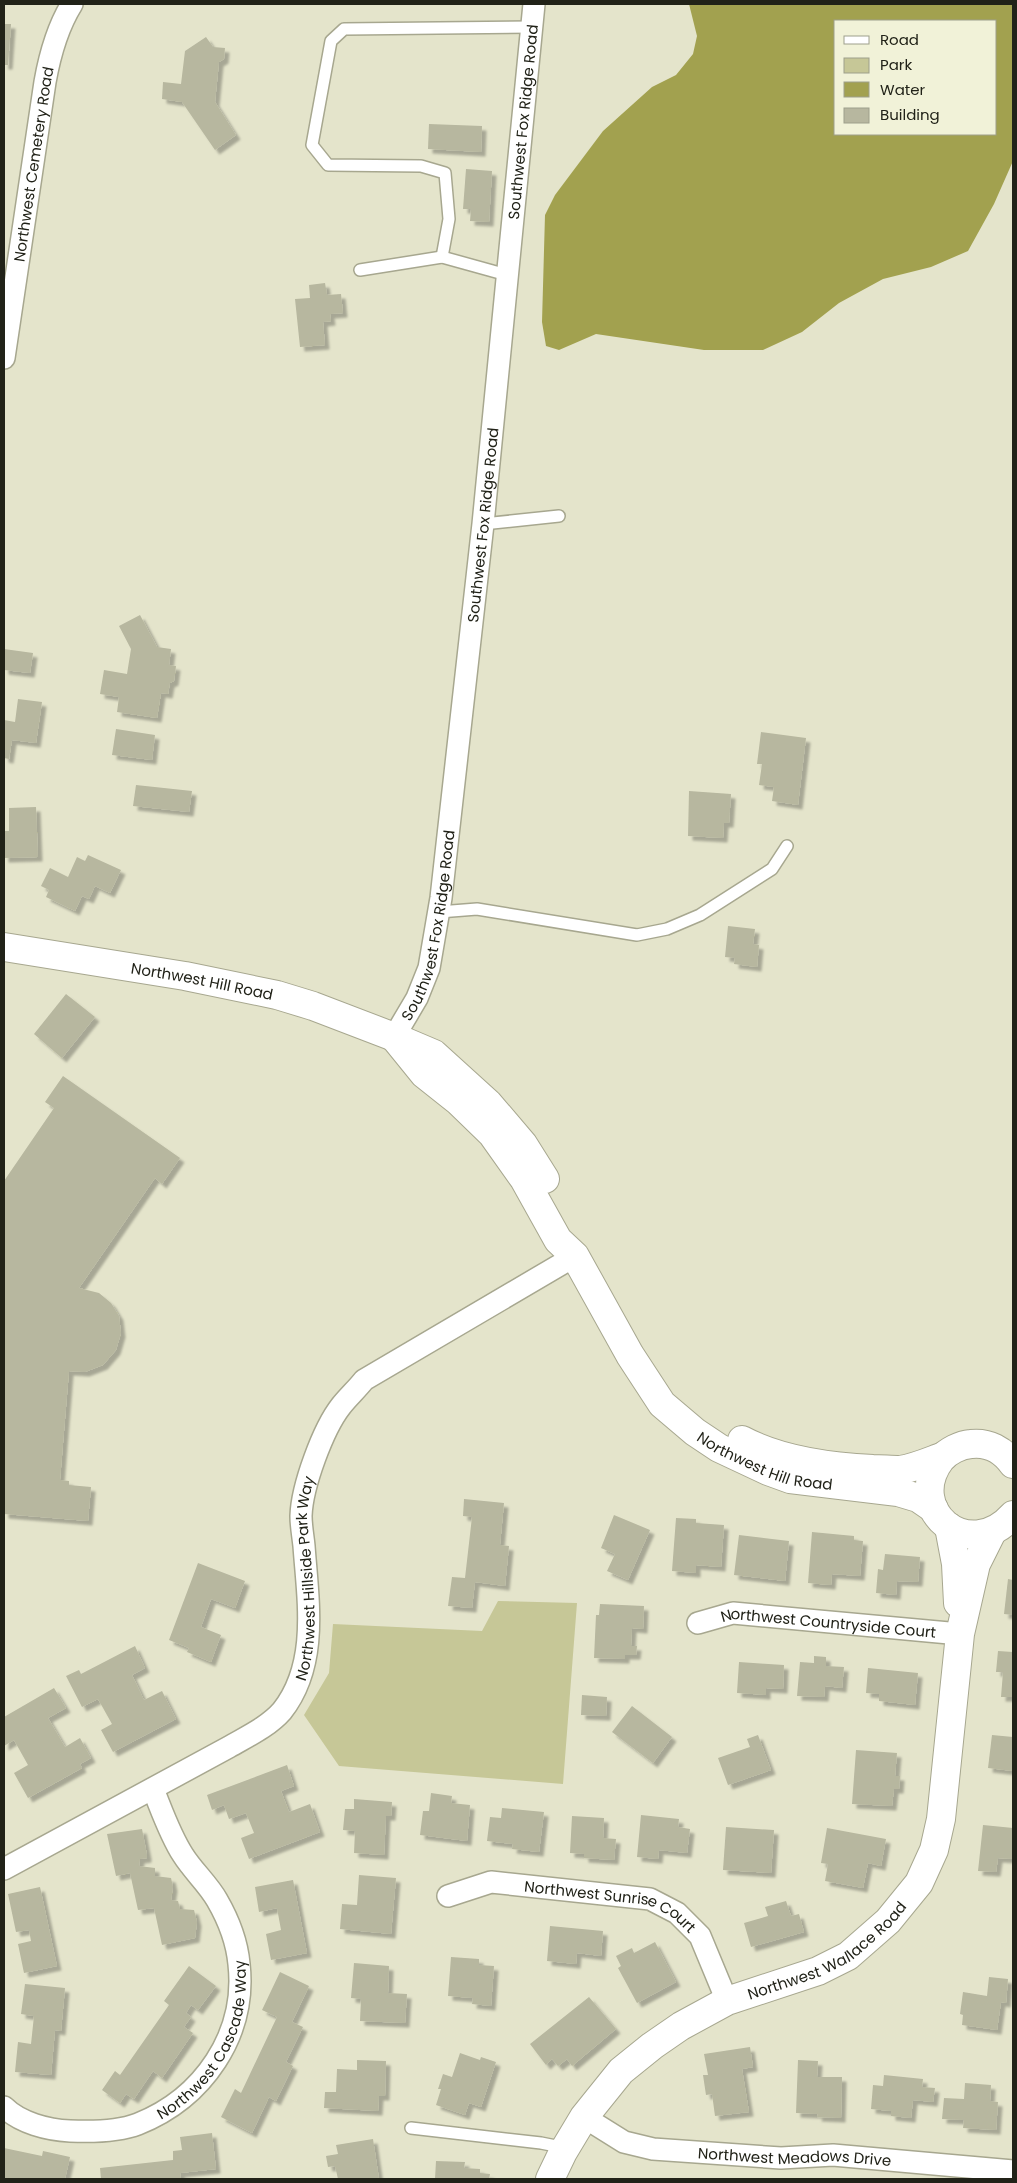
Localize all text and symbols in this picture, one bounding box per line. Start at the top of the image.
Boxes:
legend [834,20,997,135]
street label: Southwest Fox Ridge Road [502,23,542,220]
text: Road [880,29,919,50]
text: Park [880,54,912,75]
street label: Northwest Cemetery Road [8,64,58,263]
text: Water [880,79,926,100]
text: Building [880,104,940,125]
street label: Southwest Fox Ridge Road [462,426,503,623]
street label: Southwest Fox Ridge Road [396,829,459,1024]
street label: Northwest Hill Road [130,957,275,1004]
street label: Northwest Hill Road [693,1426,834,1495]
street label: Northwest Hillside Park Way [289,1473,319,1683]
street label: Northwest Countryside Court [718,1602,937,1642]
street label: Northwest Sunrise Court [523,1875,701,1937]
street label: Northwest Wallace Road [745,1896,911,2004]
street label: Northwest Cascade Way [152,1958,251,2124]
street label: Northwest Meadows Drive [697,2142,892,2171]

